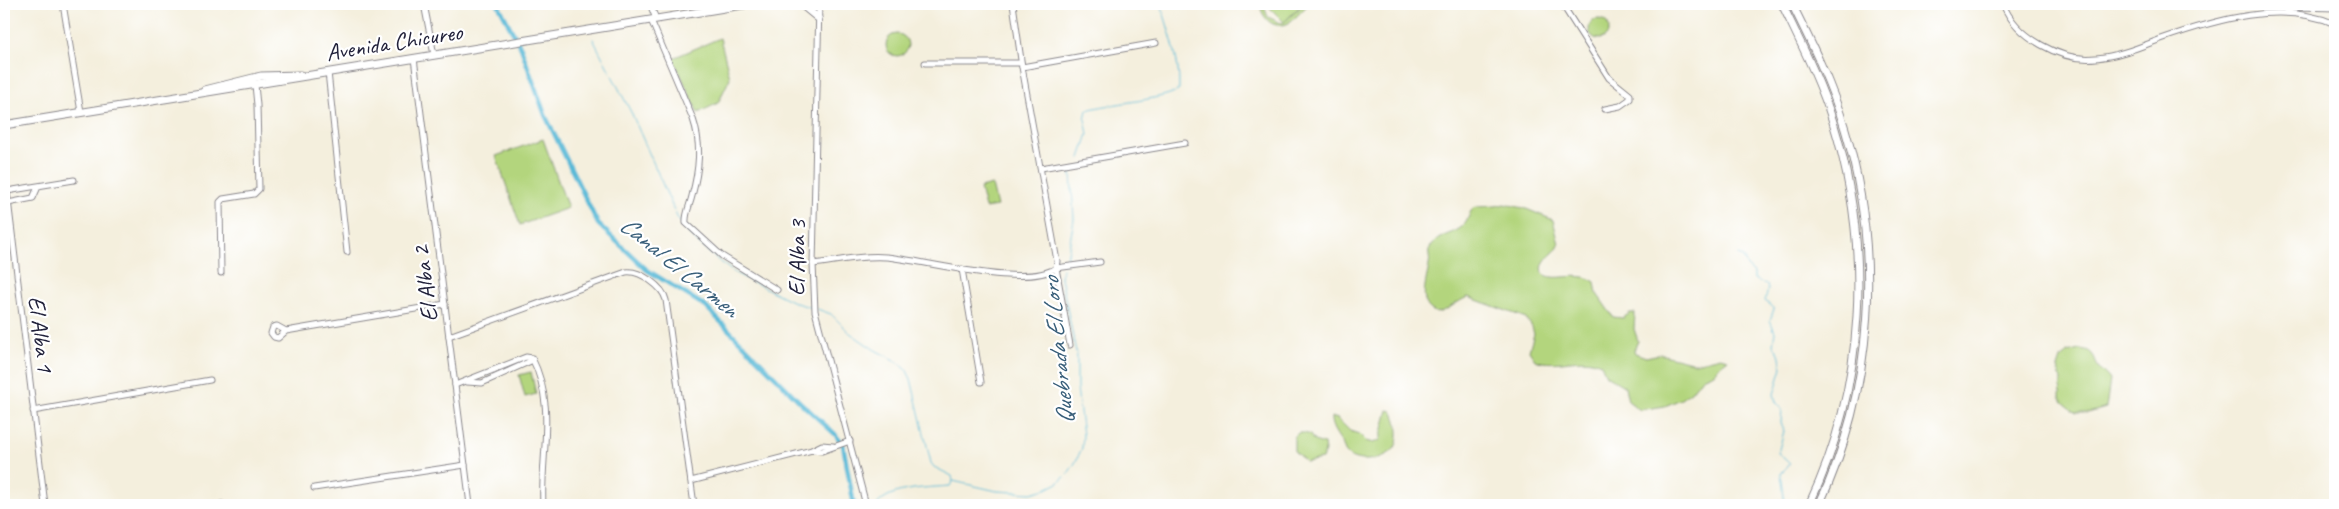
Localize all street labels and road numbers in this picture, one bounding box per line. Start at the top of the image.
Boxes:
street label: Avenida Chicureo [324,16,466,68]
street label: El Alba 3 [782,218,812,296]
street label: El Alba 2 [405,242,445,324]
street label: El Alba 1 [21,294,61,375]

